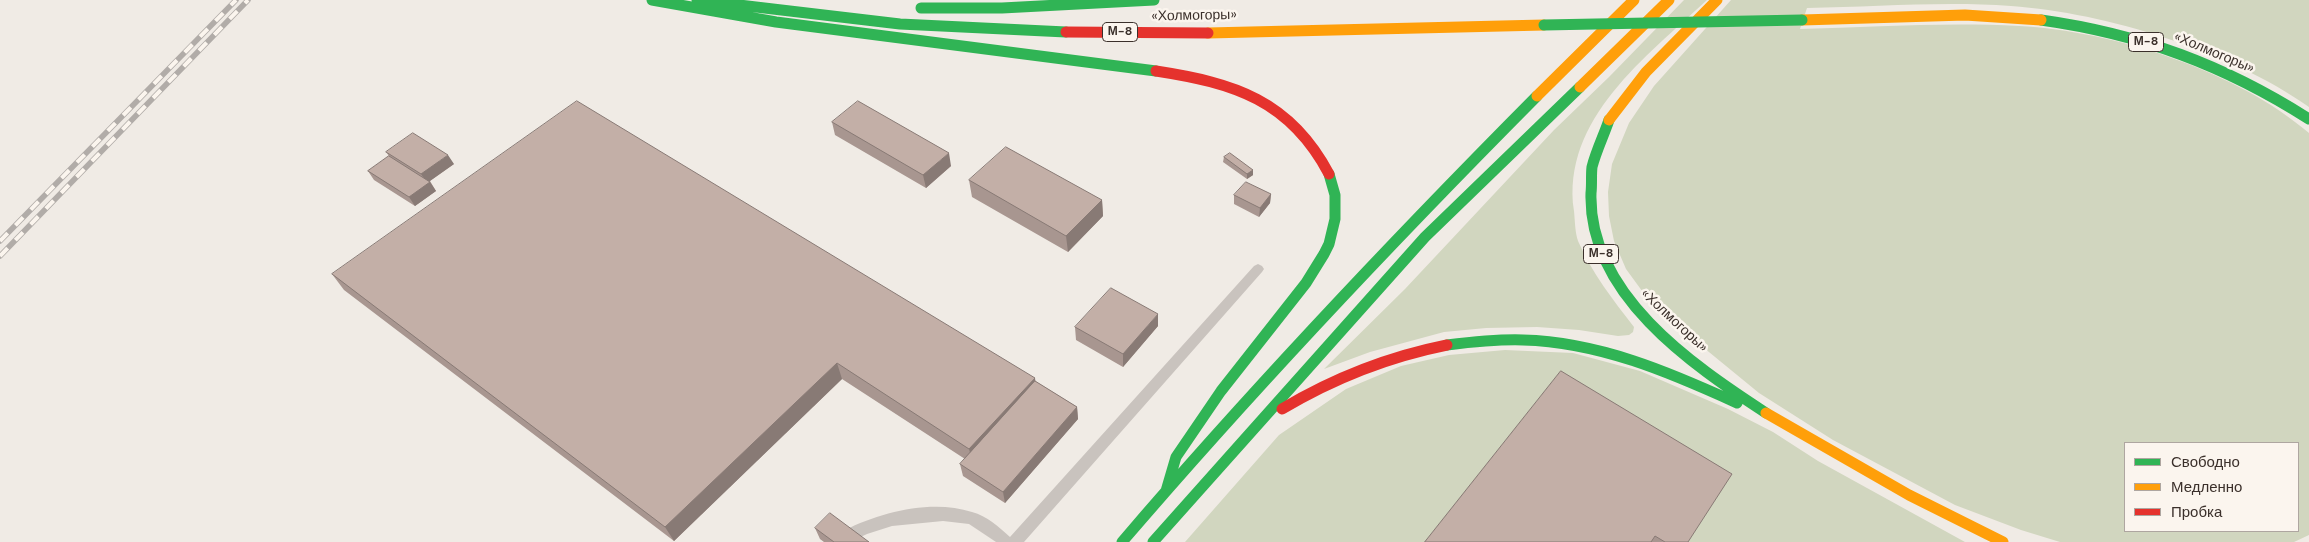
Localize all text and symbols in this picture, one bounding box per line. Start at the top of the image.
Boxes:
street label: «Холмогоры» [1151,7,1237,25]
road number: М-8 [1102,22,1138,42]
street label: «Холмогоры» [2171,29,2257,77]
road number: М-8 [2128,32,2164,52]
road number: М-8 [1584,244,1618,264]
street label: «Холмогоры» [1637,286,1711,356]
legend [2124,442,2299,532]
text: Свободно [2171,452,2240,472]
text: Медленно [2171,477,2242,497]
text: Пробка [2171,502,2222,522]

